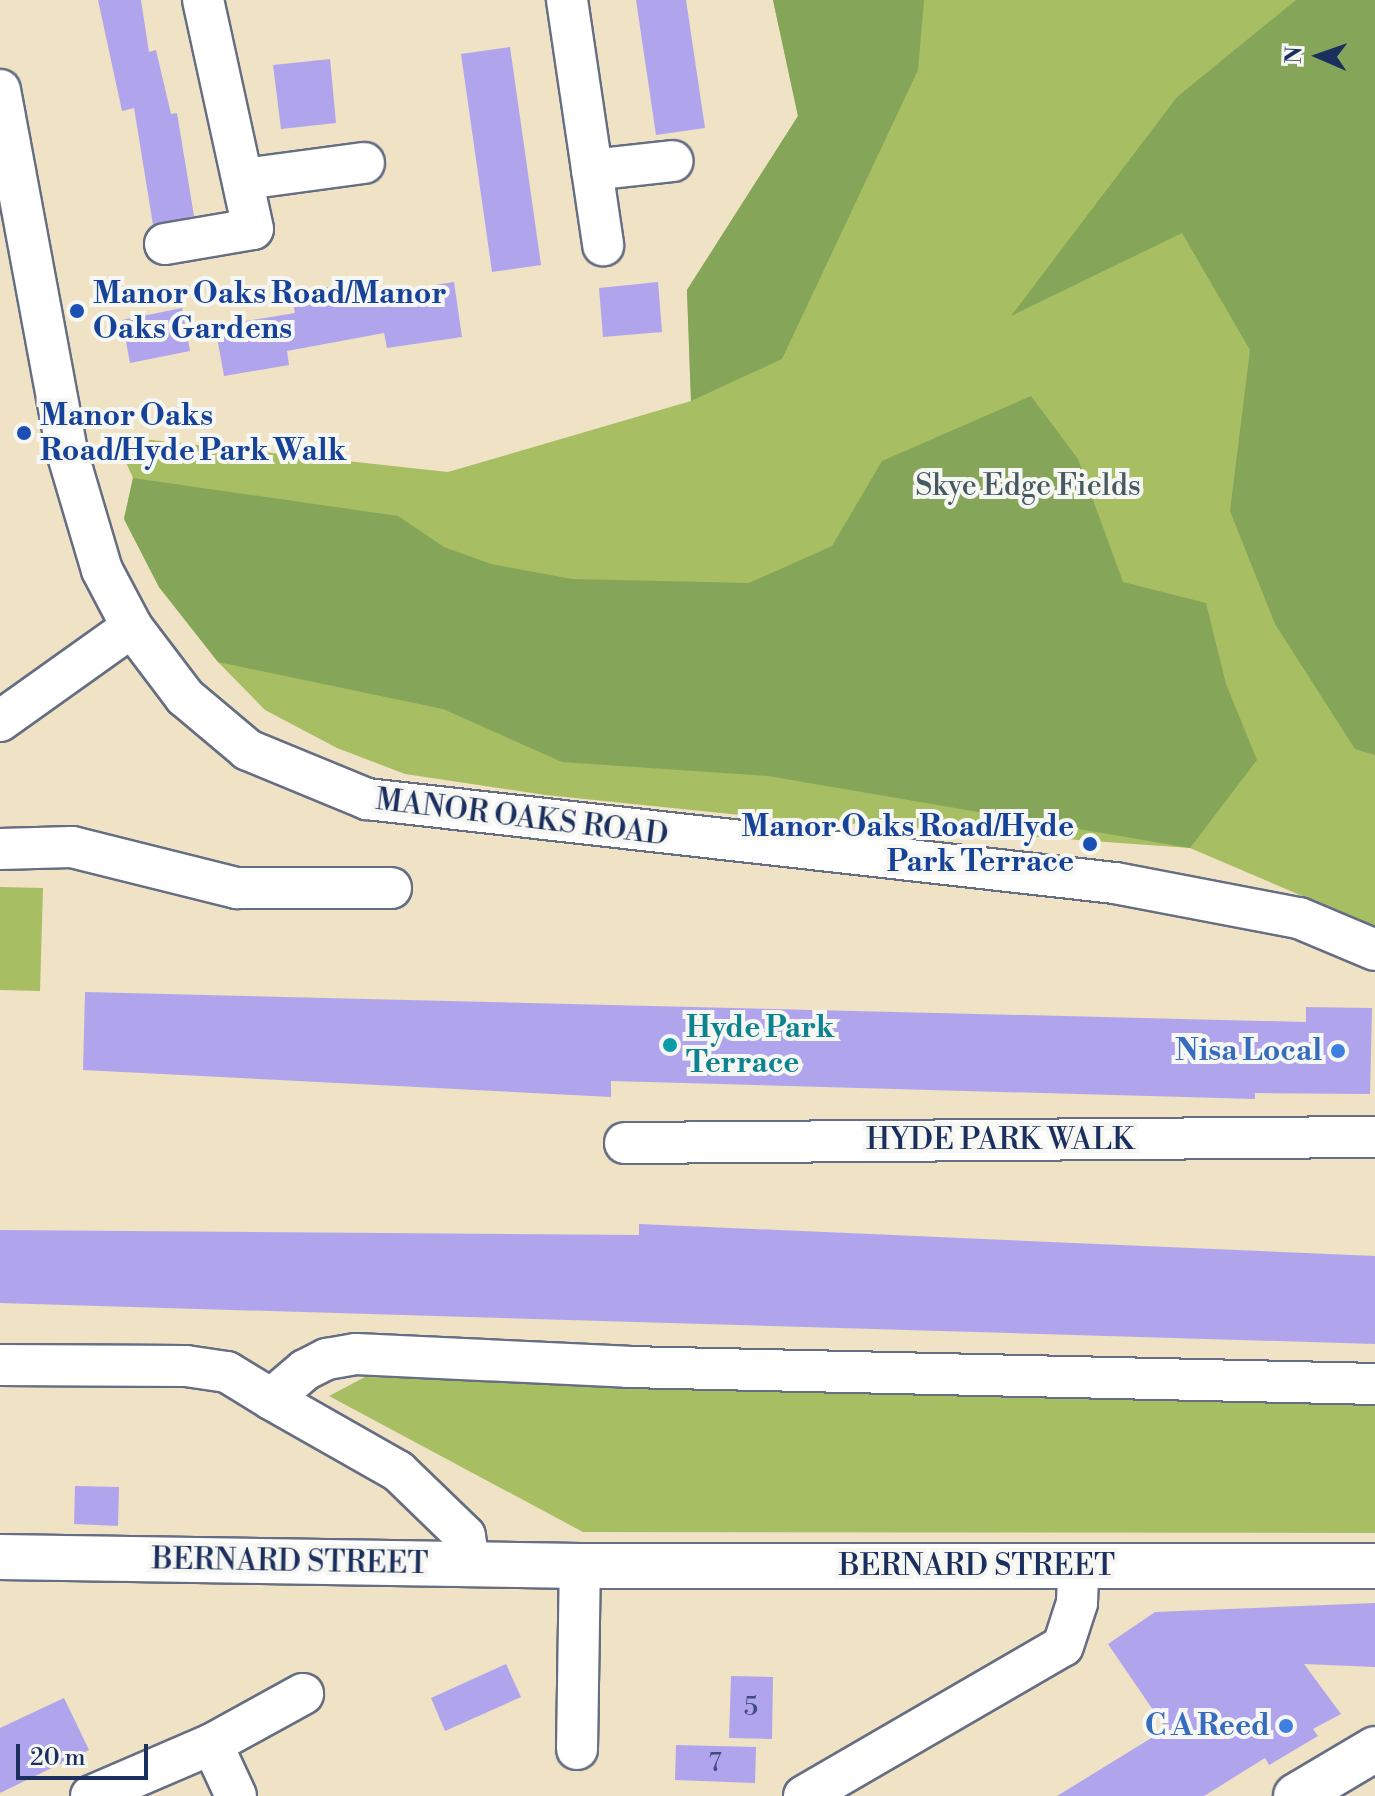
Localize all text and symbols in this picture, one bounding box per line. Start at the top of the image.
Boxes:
north arrow [1279,16,1359,96]
text: N [1281,46,1308,64]
place label: Manor Oaks Road/Manor Oaks Gardens [93,276,447,346]
marker: Manor Oaks Road/Manor Oaks Gardens [68,302,86,320]
place label: Manor Oaks Road/Hyde Park Walk [40,398,346,468]
marker: Manor Oaks Road/Hyde Park Walk [15,424,33,442]
park label: Skye Edge Fields [915,468,1141,504]
street label: MANOR OAKS ROAD [374,782,670,854]
place label: Manor Oaks Road/Hyde Park Terrace [741,809,1074,880]
marker: Manor Oaks Road/Hyde Park Terrace [1081,835,1099,853]
place label: Hyde Park Terrace [686,1010,834,1080]
place label: Nisa Local [1175,1033,1322,1069]
marker: Hyde Park Terrace [661,1036,679,1054]
marker: Nisa Local [1329,1042,1347,1060]
street label: HYDE PARK WALK [866,1122,1134,1158]
street label: BERNARD STREET [151,1542,429,1582]
street label: BERNARD STREET [839,1548,1115,1584]
house number: 5 [744,1692,758,1724]
place label: C A Reed [1145,1708,1270,1744]
marker: C A Reed [1277,1717,1295,1735]
scale bar [20,1728,152,1778]
text: 20 m [30,1743,86,1773]
house number: 7 [708,1748,722,1780]

